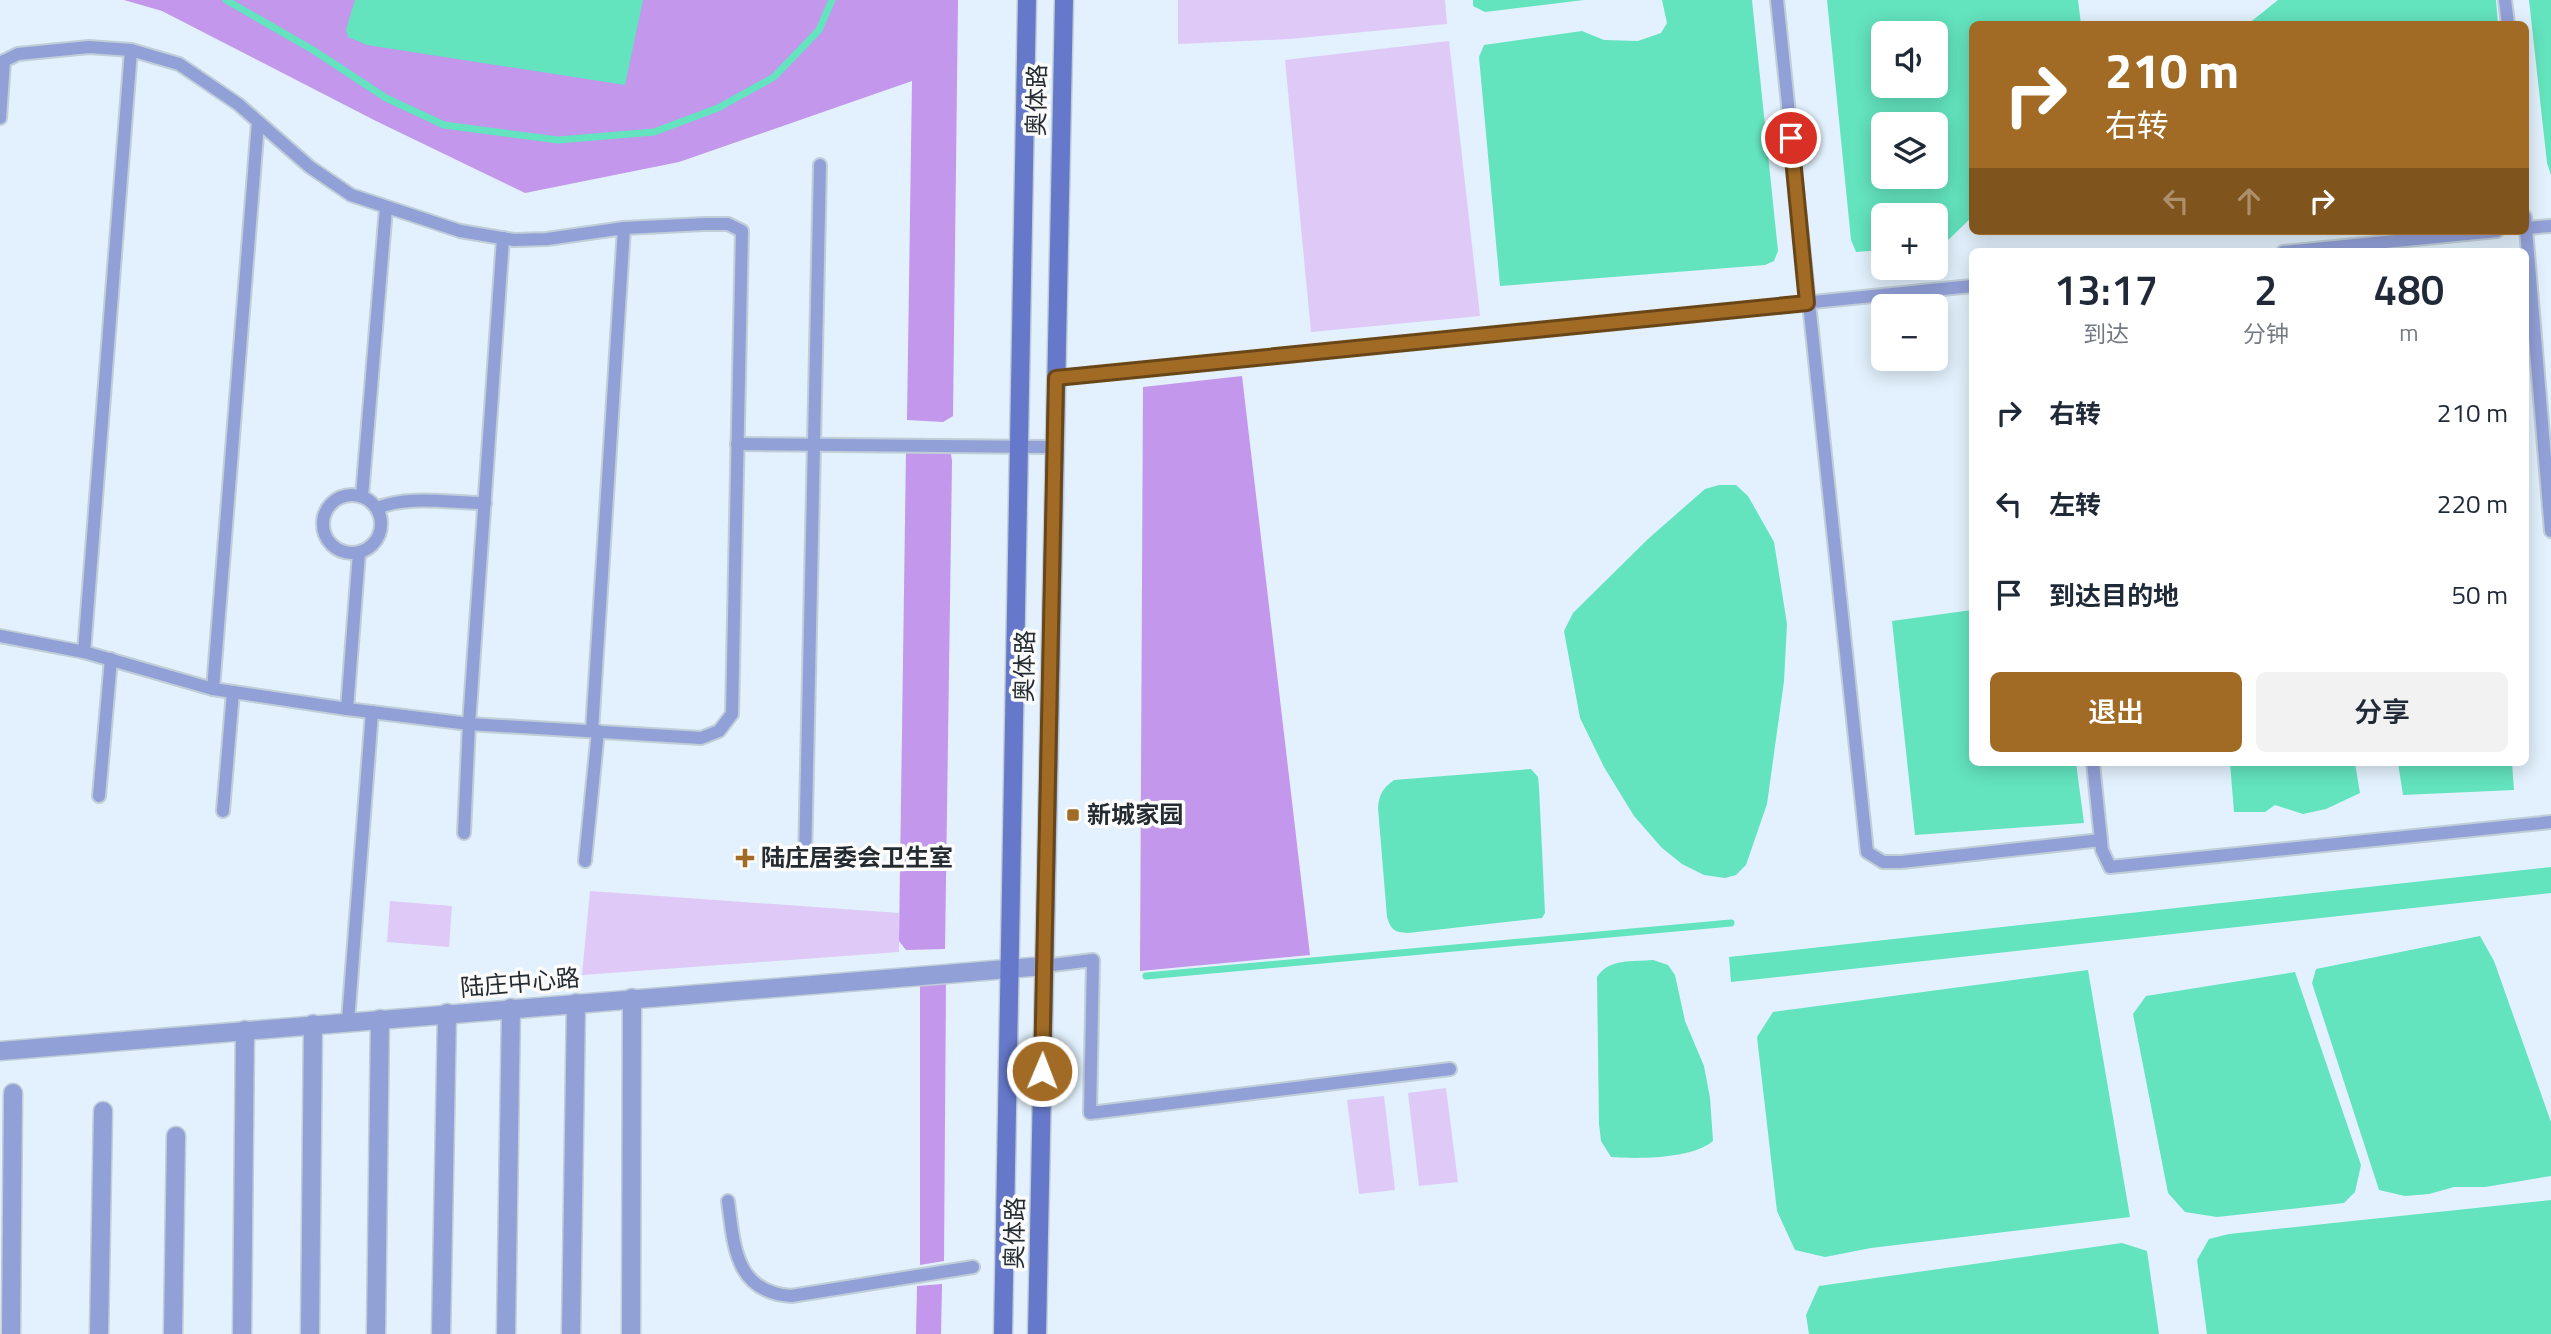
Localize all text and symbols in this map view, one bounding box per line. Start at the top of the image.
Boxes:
map controls [1871,21,1948,371]
button: sound [1871,21,1948,98]
text: 210 m [2105,32,2239,107]
icon: right [1990,49,2081,140]
street label: 奥体路 [1017,64,1055,136]
text: 右转 [2105,101,2169,149]
pin [1761,108,1821,168]
button: layers [1871,112,1948,189]
icon: arrive [1772,119,1810,157]
icon: left [2157,182,2195,220]
icon: ahead [2230,182,2268,220]
icon: right [2303,182,2341,220]
button: + [1871,203,1948,280]
text: 13:17 [2054,257,2158,321]
text: 2 [2254,257,2278,321]
text: 480 [2374,257,2444,321]
button: − [1871,294,1948,371]
text: m [2399,315,2419,350]
text: 到达 [2083,316,2129,351]
text: 分钟 [2243,316,2289,351]
text: 210 m [2437,393,2508,432]
icon: right [1990,394,2028,432]
text: 右转 [2049,394,2101,433]
text: 220 m [2437,484,2508,523]
icon: left [1990,485,2028,523]
text: 左转 [2049,485,2101,524]
text: 50 m [2451,575,2508,614]
icon: arrive [1990,576,2028,614]
text: 到达目的地 [2049,576,2179,615]
street label: 奥体路 [1005,630,1043,702]
button: 退出 [1990,672,2242,752]
button: 分享 [2256,672,2508,752]
place label: 新城家园 [1087,796,1183,832]
marker: 新城家园 [1065,807,1081,823]
place label: 陆庄居委会卫生室 [761,839,953,875]
marker: 陆庄居委会卫生室 [735,848,755,868]
street label: 陆庄中心路 [459,959,581,1005]
position arrow [1005,1034,1079,1108]
street label: 奥体路 [995,1197,1033,1269]

